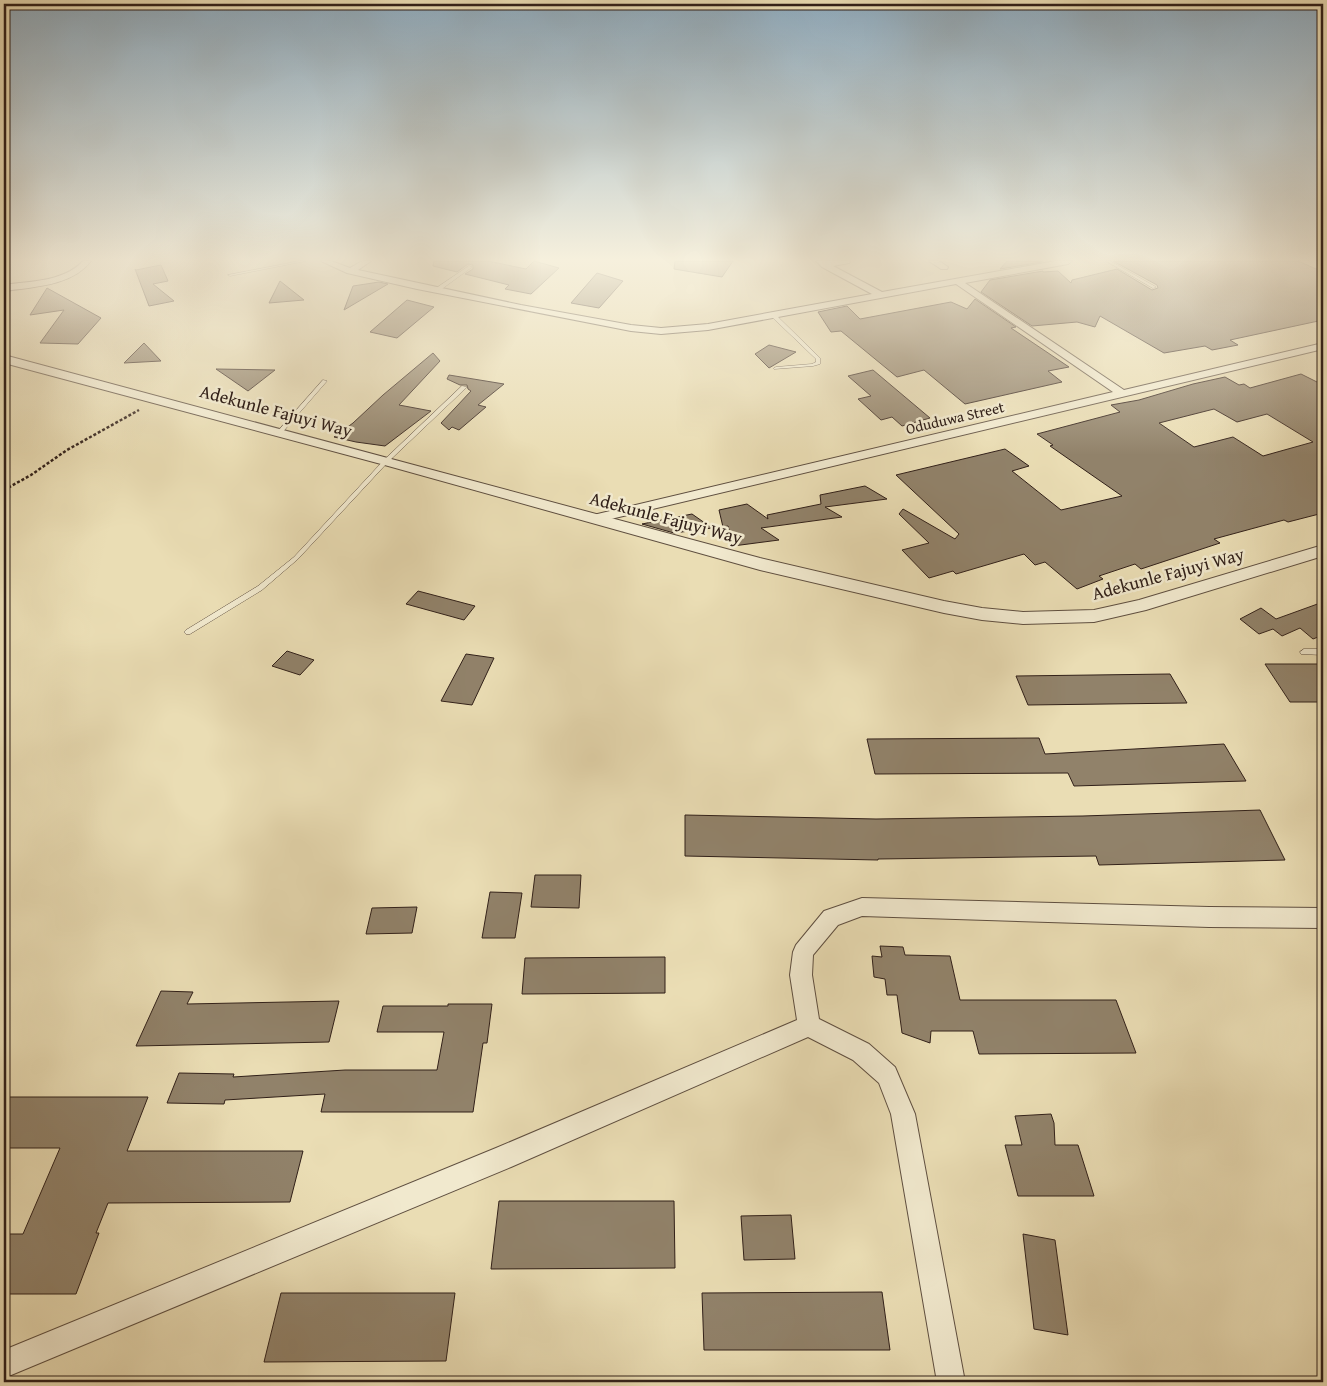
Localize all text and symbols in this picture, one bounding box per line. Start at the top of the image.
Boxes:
street label: Adekunle Fajuyi Way [197,377,355,444]
street label: Oduduwa Street [904,396,1007,439]
street label: Adekunle Fajuyi Way [587,484,745,551]
street label: Adekunle Fajuyi Way [1089,540,1247,607]

